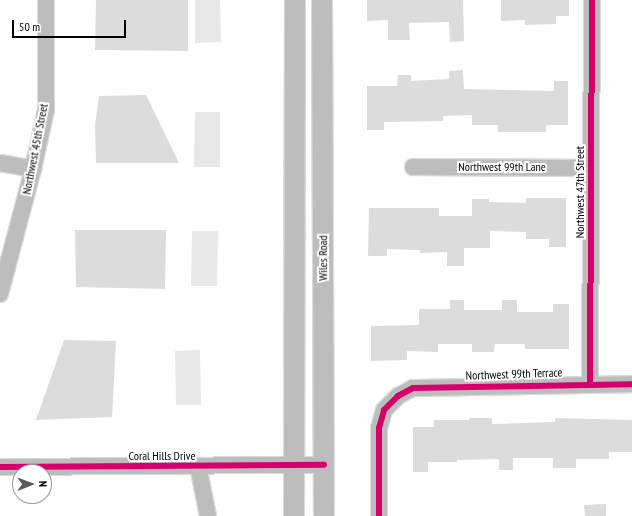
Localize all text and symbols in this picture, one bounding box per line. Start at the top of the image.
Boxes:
scale bar [14,12,128,38]
text: 50 m [19,19,40,34]
street label: Northwest 45th Street [19,102,51,196]
street label: Northwest 47th Street [573,146,587,238]
street label: Northwest 99th Lane [458,160,546,174]
street label: Wiles Road [316,235,330,281]
street label: Northwest 99th Terrace [465,365,563,383]
street label: Coral Hills Drive [129,449,195,463]
north arrow [12,464,52,504]
text: N [36,481,50,487]

